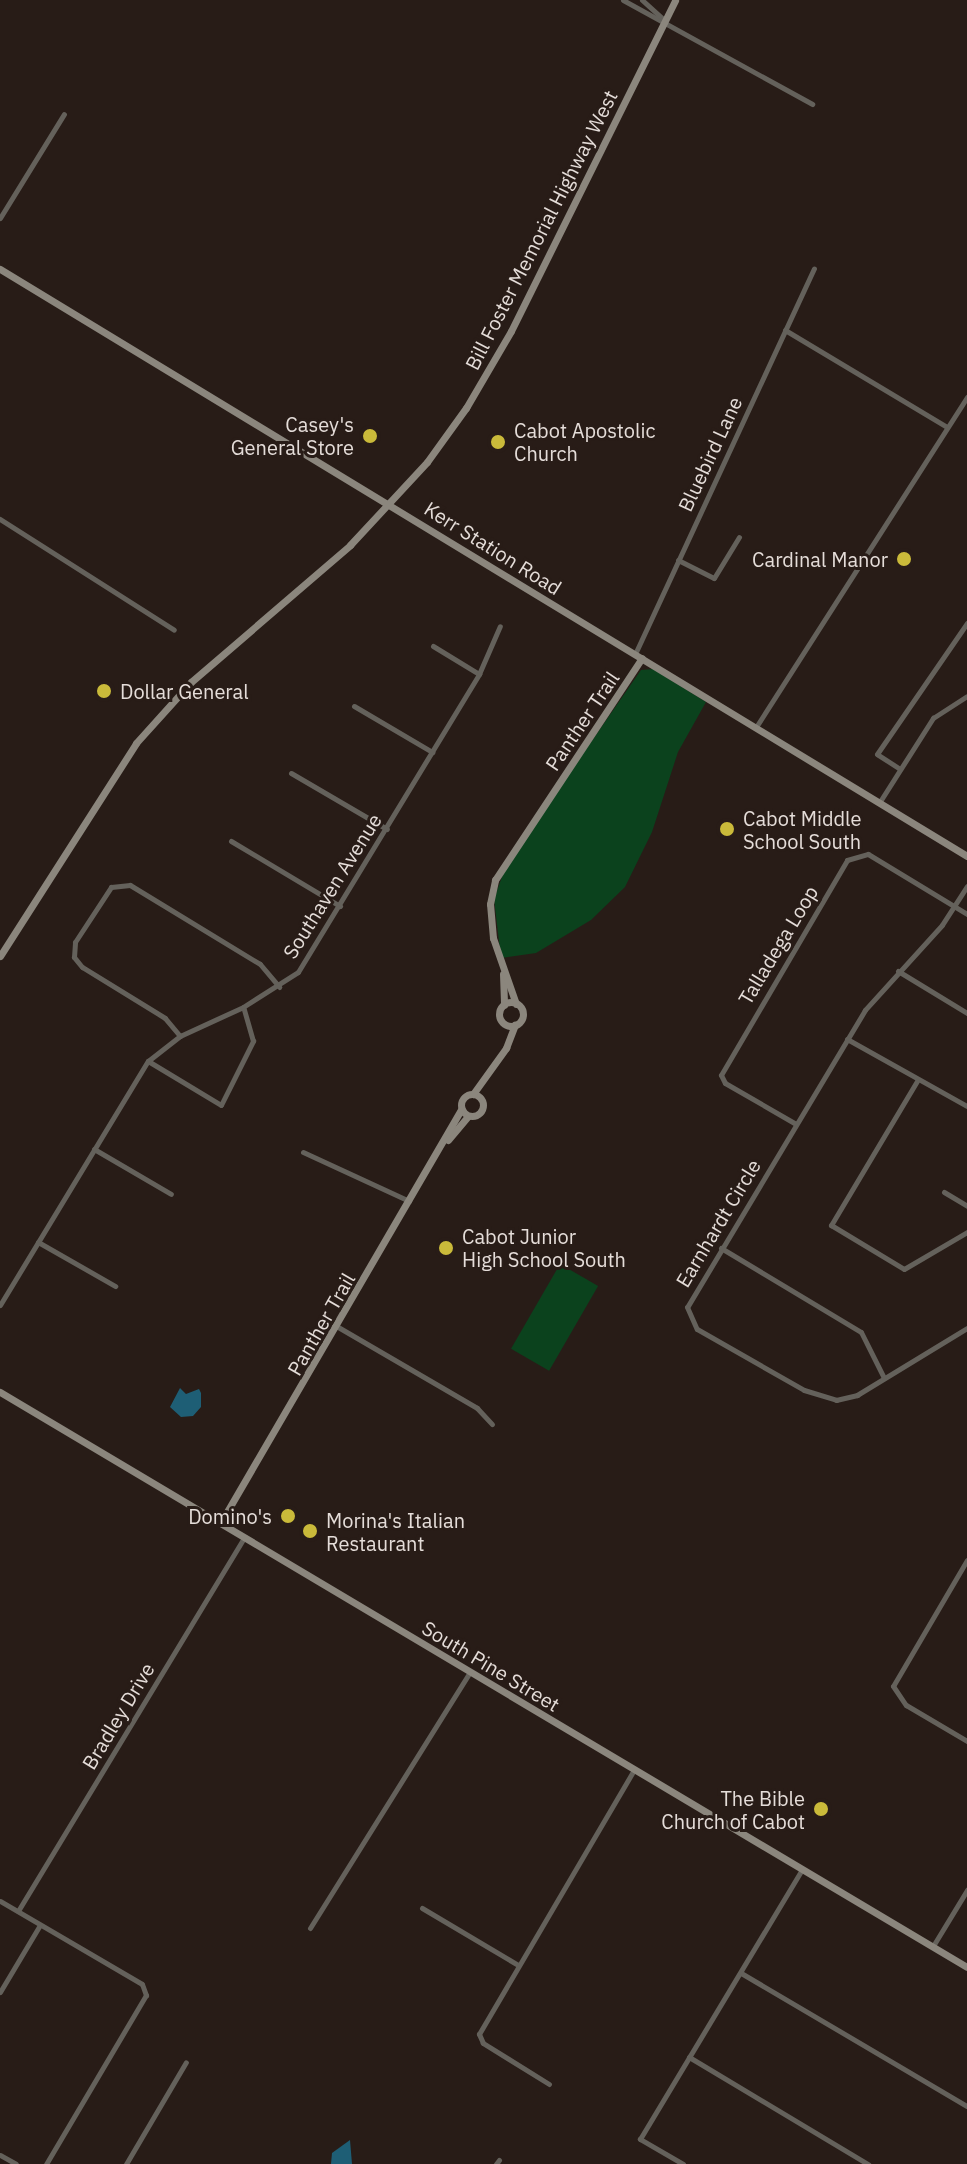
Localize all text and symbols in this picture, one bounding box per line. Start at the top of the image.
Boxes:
street label: Bill Foster Memorial Highway West [460,86,622,374]
street label: Bluebird Lane [673,393,747,515]
place label: Casey's General Store [231,412,354,459]
place label: Cabot Apostolic Church [514,418,655,465]
marker: Casey's General Store [361,427,379,445]
marker: Cabot Apostolic Church [489,433,507,451]
street label: Kerr Station Road [420,496,566,600]
place label: Cardinal Manor [752,547,888,571]
marker: Cardinal Manor [895,550,913,568]
street label: Panther Trail [540,667,624,775]
place label: Dollar General [120,679,249,703]
marker: Dollar General [95,682,113,700]
place label: Cabot Middle School South [743,806,861,853]
street label: Southaven Avenue [278,809,386,963]
marker: Cabot Middle School South [718,820,736,838]
street label: Talladega Loop [733,881,823,1009]
street label: Earnhardt Circle [670,1155,766,1291]
place label: Cabot Junior High School South [462,1224,626,1271]
marker: Cabot Junior High School South [437,1239,455,1257]
street label: Panther Trail [282,1269,360,1379]
place label: Domino's [188,1504,272,1528]
marker: Domino's [279,1507,297,1525]
place label: Morina's Italian Restaurant [326,1508,465,1555]
marker: Morina's Italian Restaurant [301,1522,319,1540]
street label: South Pine Street [418,1615,564,1717]
street label: Bradley Drive [77,1658,159,1774]
place label: The Bible Church of Cabot [661,1786,805,1833]
marker: The Bible Church of Cabot [812,1800,830,1818]

